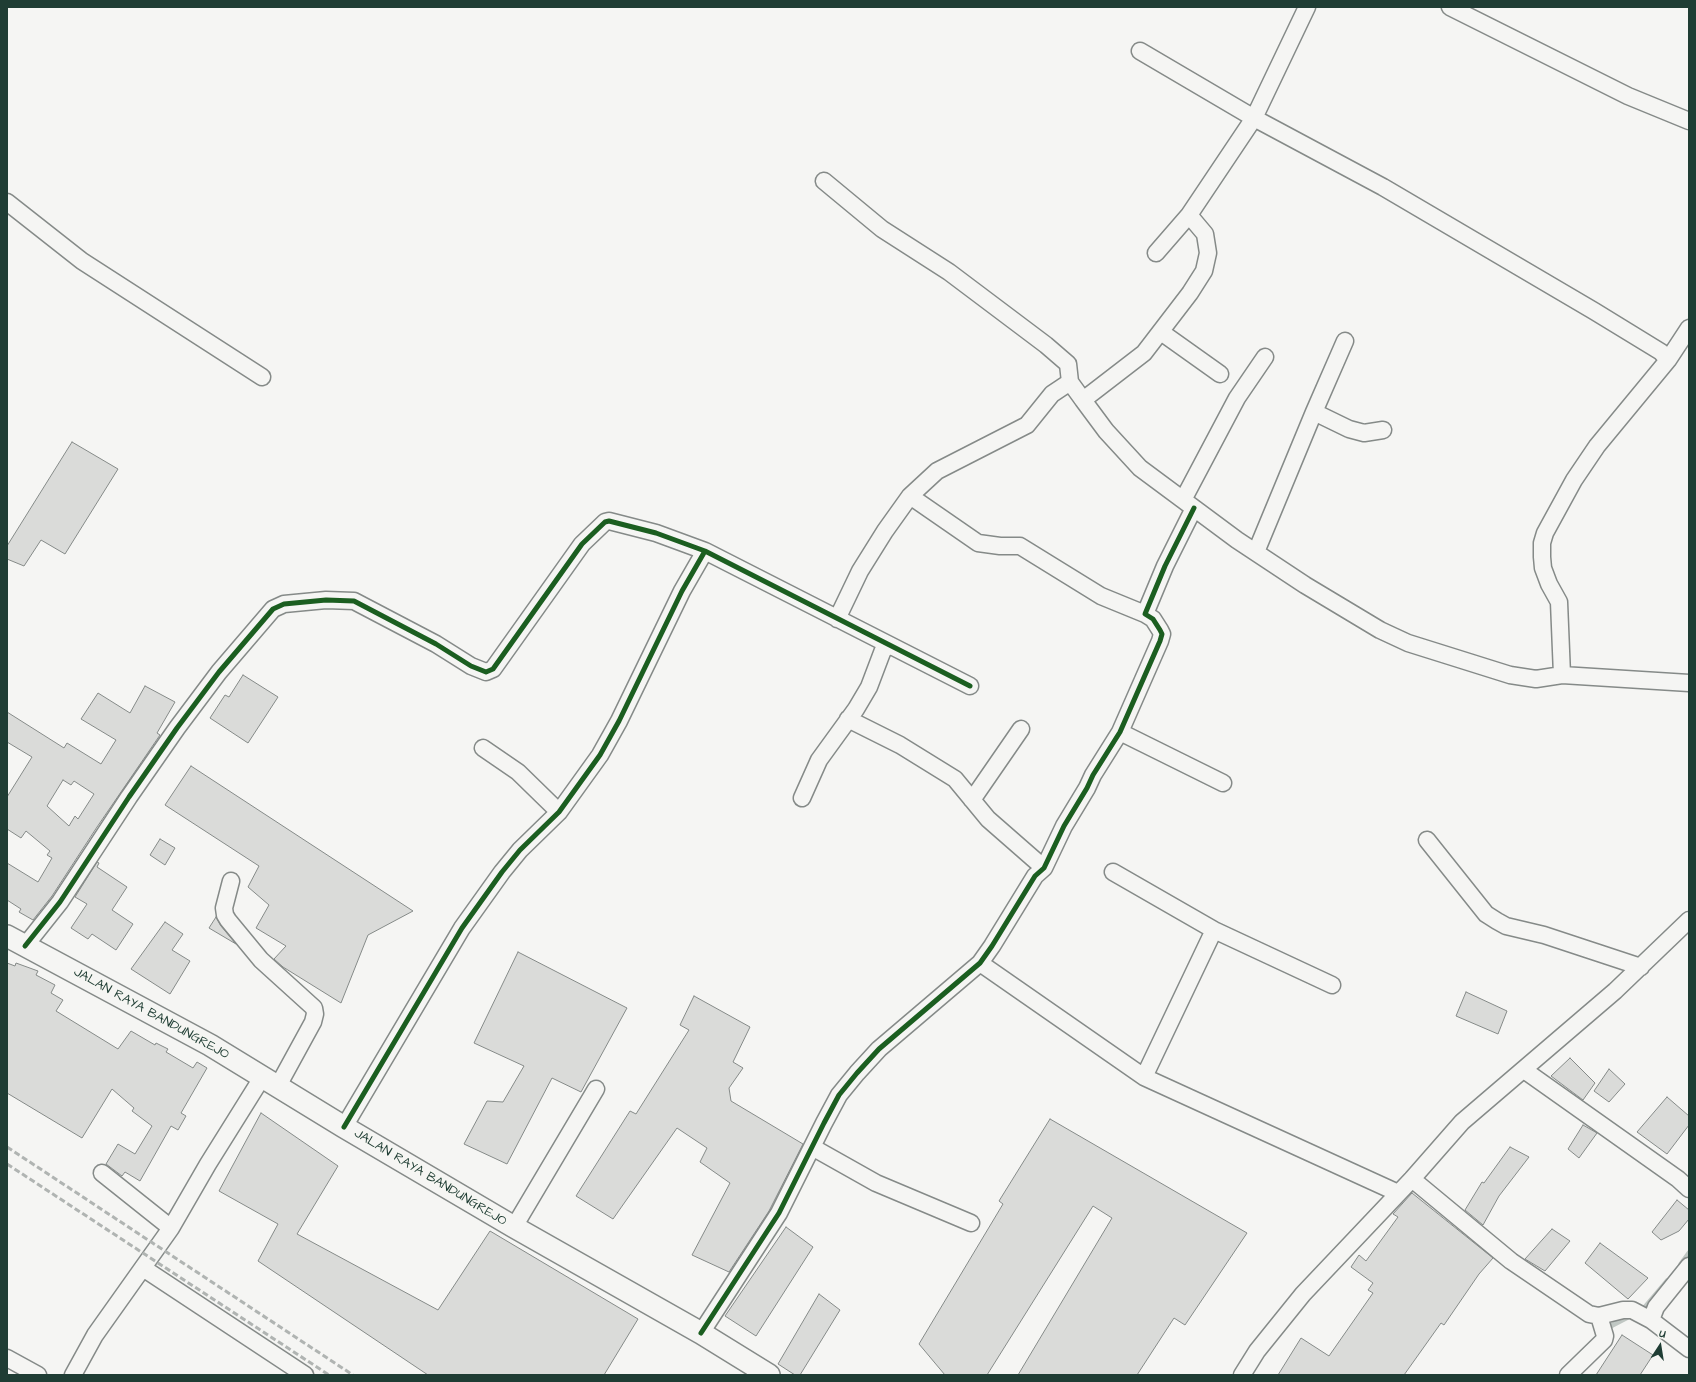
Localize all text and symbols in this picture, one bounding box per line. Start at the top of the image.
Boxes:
street label: JALAN RAYA BANDUNGREJO [71,965,231,1063]
street label: JALAN RAYA BANDUNGREJO [351,1126,509,1230]
north arrow [1640,1326,1680,1366]
text: U [1658,1326,1667,1342]

